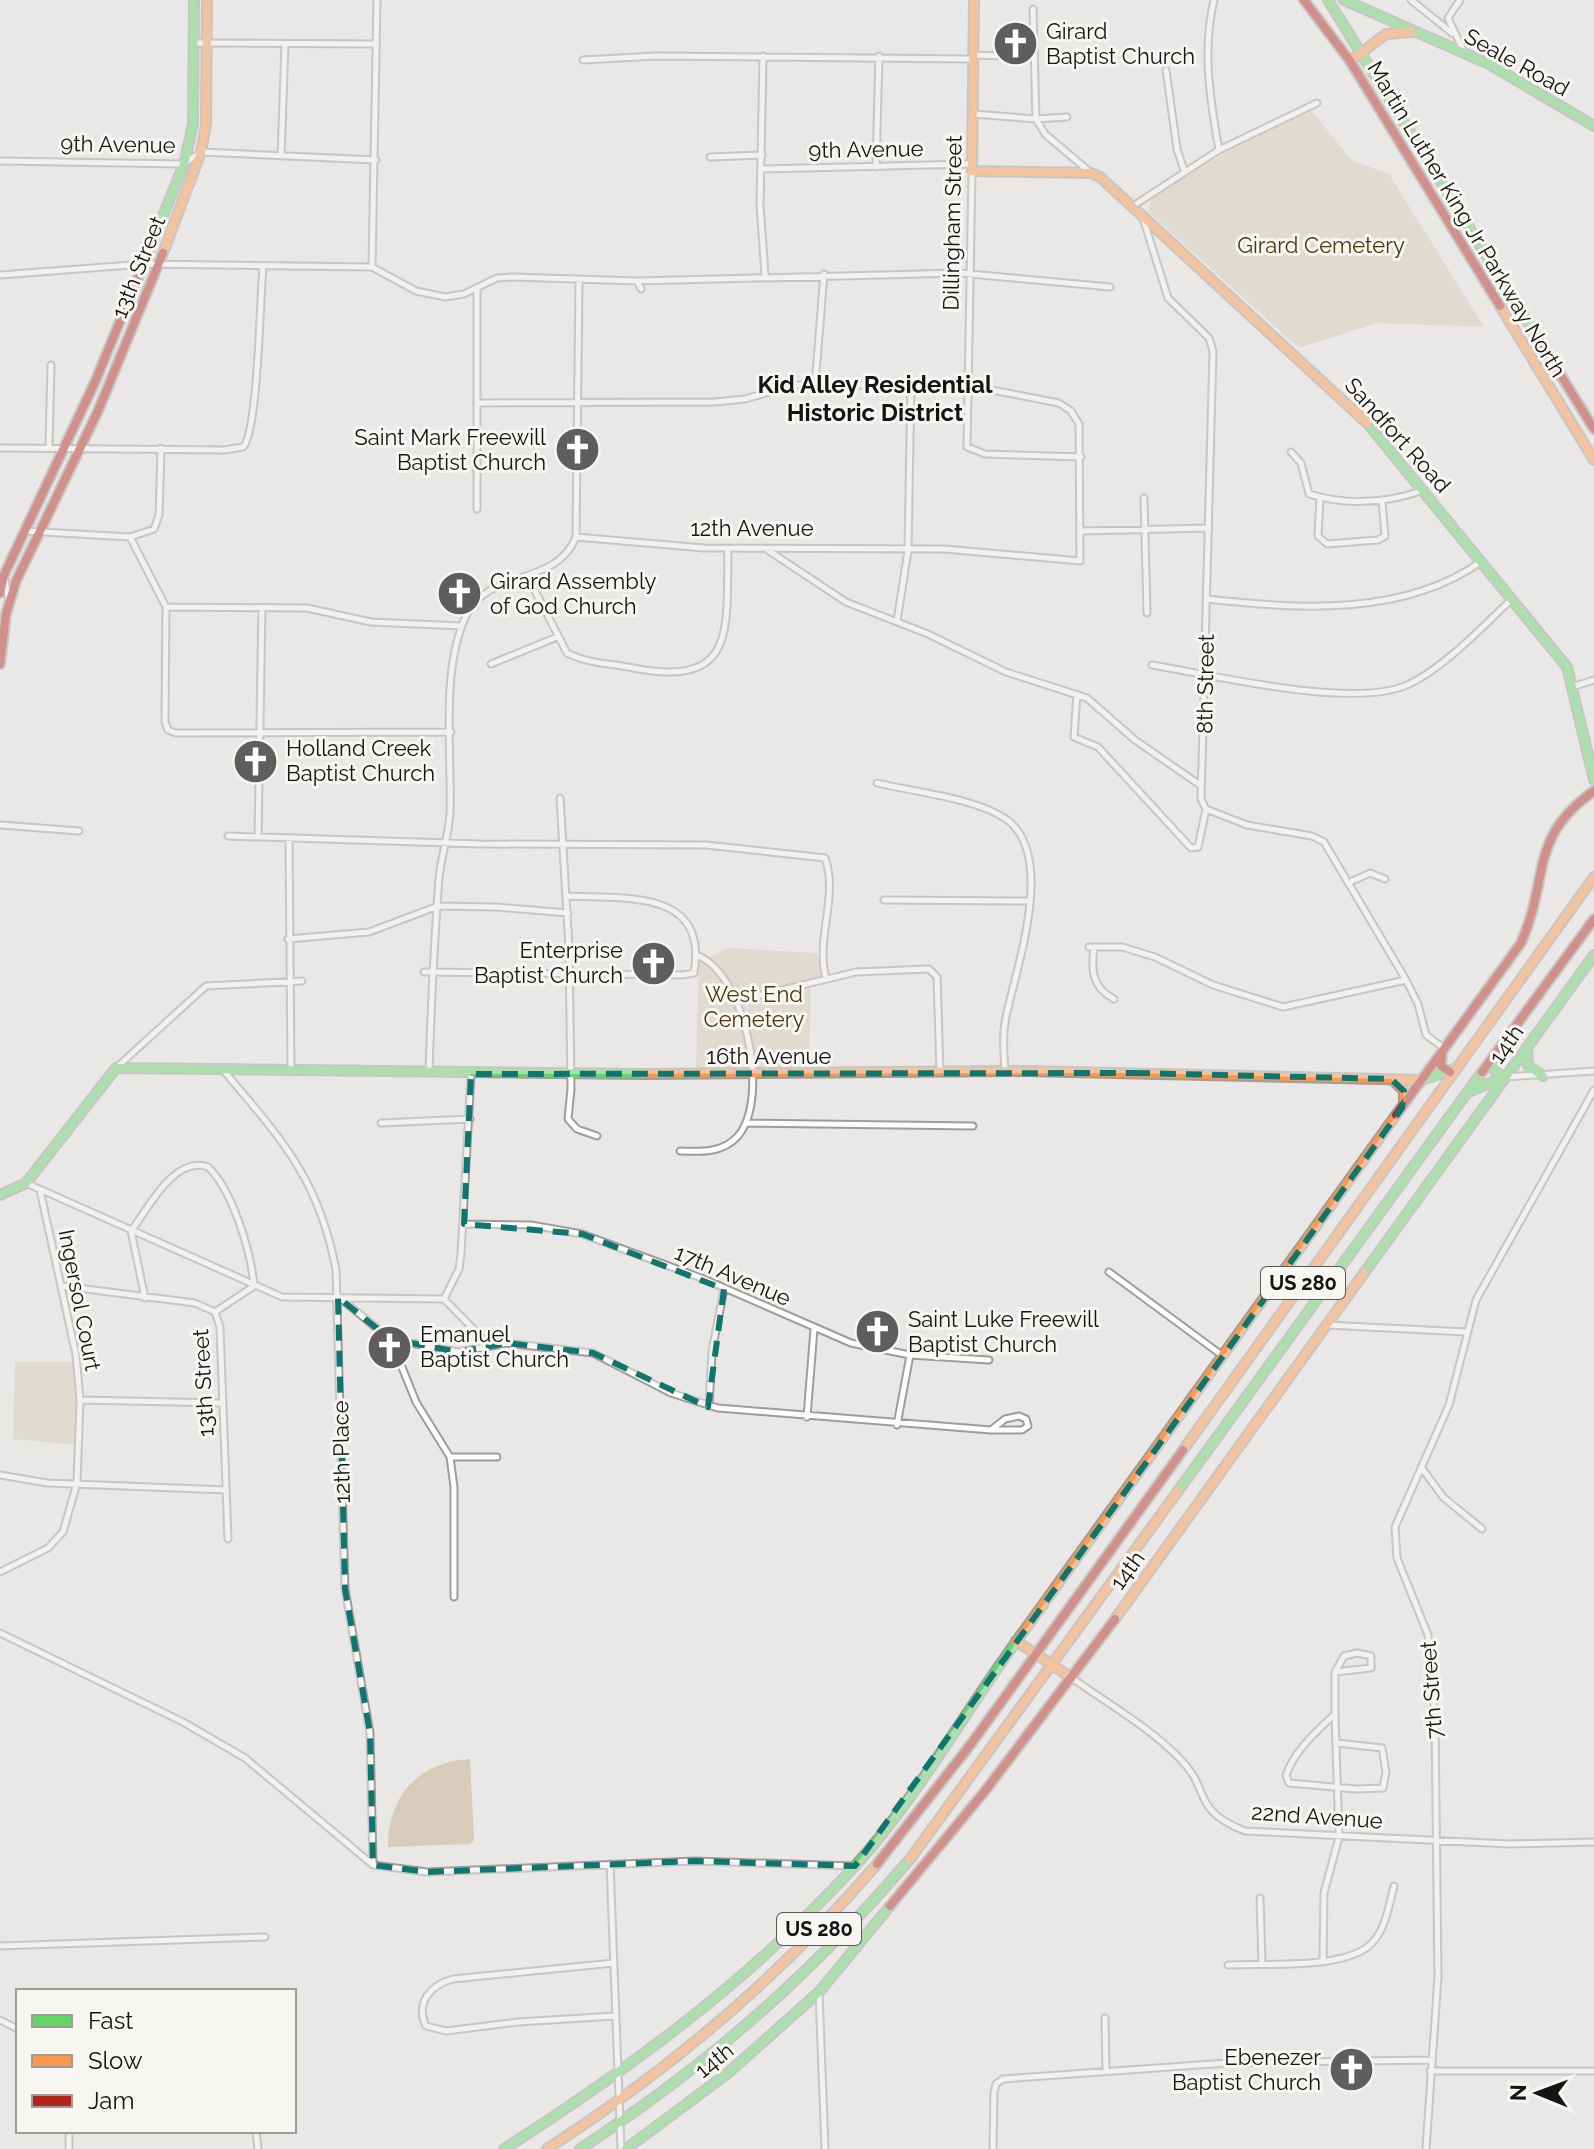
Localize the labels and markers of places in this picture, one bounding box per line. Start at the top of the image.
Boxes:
place label: Girard Baptist Church [1046,18,1195,69]
church icon: Girard Baptist Church [991,20,1039,68]
place label: Saint Mark Freewill Baptist Church [354,424,546,475]
church icon: Saint Mark Freewill Baptist Church [553,426,601,474]
place label: Girard Assembly of God Church [490,568,657,619]
church icon: Girard Assembly of God Church [435,570,483,618]
place label: Holland Creek Baptist Church [286,735,435,786]
church icon: Holland Creek Baptist Church [231,737,279,785]
place label: Enterprise Baptist Church [474,937,623,988]
church icon: Enterprise Baptist Church [630,939,678,987]
place label: Saint Luke Freewill Baptist Church [908,1306,1099,1357]
church icon: Saint Luke Freewill Baptist Church [853,1308,901,1356]
place label: Emanuel Baptist Church [420,1321,569,1372]
church icon: Emanuel Baptist Church [365,1323,413,1371]
place label: Ebenezer Baptist Church [1172,2044,1321,2095]
church icon: Ebenezer Baptist Church [1328,2046,1376,2094]

